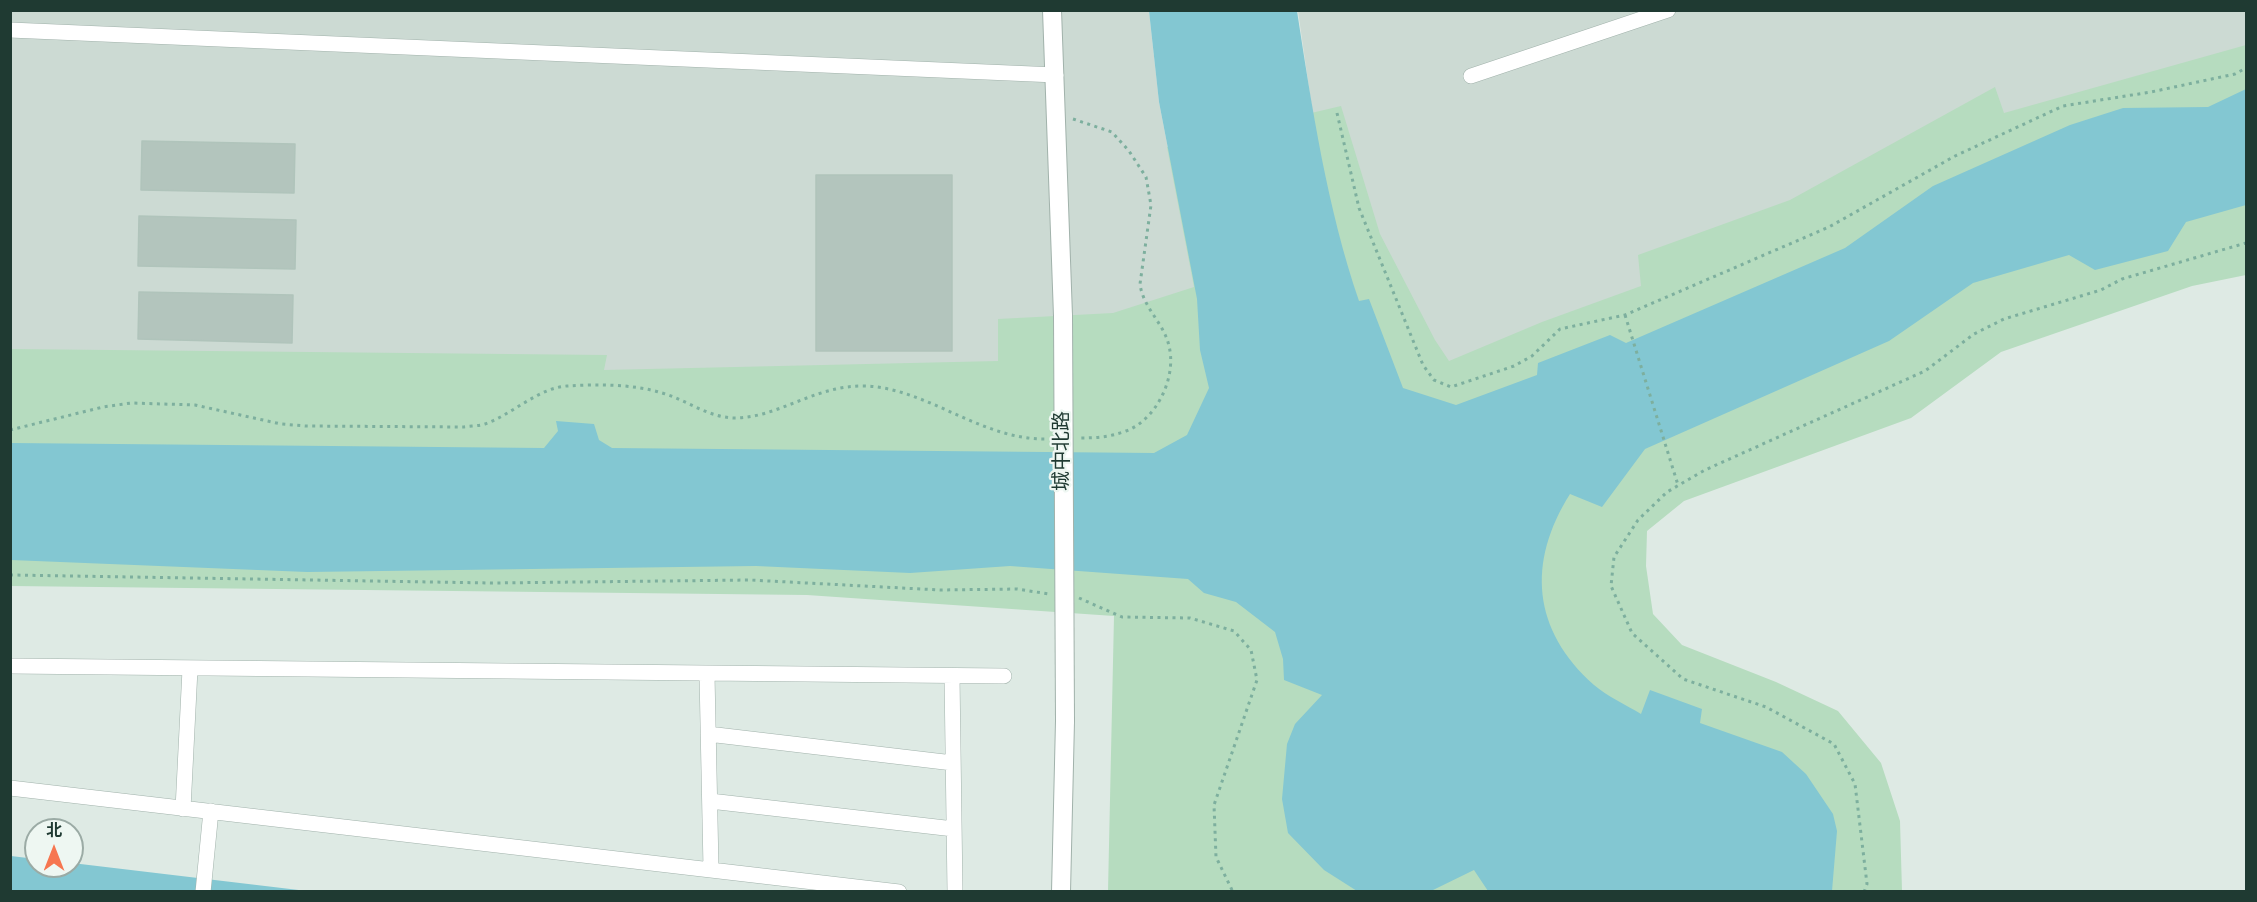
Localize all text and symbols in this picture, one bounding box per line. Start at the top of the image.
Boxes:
street label: 城中北路 [1051,411,1075,491]
north arrow [24,818,84,878]
text: 北 [46,822,62,841]

